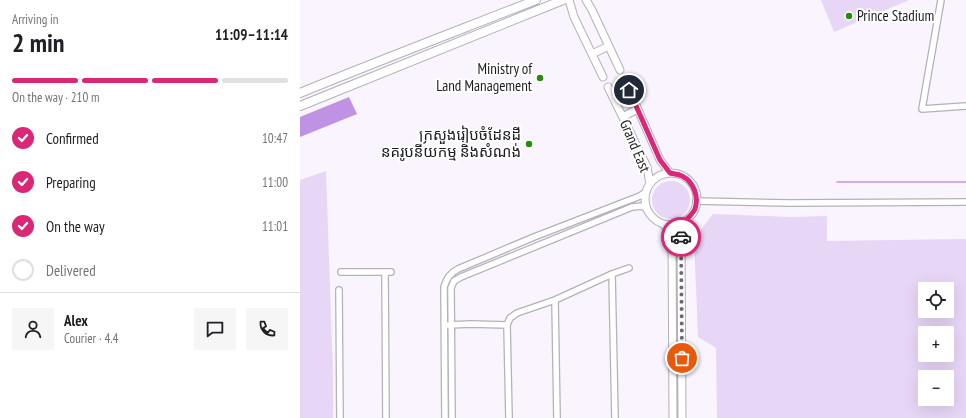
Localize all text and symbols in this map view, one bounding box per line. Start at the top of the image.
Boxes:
place label: Prince Stadium [857,6,934,25]
text: Arriving in [12,11,59,28]
marker: Prince Stadium [844,11,854,21]
text: 11:09–11:14 [215,25,288,44]
text: 2 min [12,26,65,59]
place label: Ministry of Land Management [436,59,533,95]
marker: Ministry of Land Management [535,73,545,83]
pin [612,73,646,107]
icon: home [618,79,640,101]
text: On the way · 210 m [12,89,99,106]
street label: Grand East [616,117,655,175]
place label: ក្រសួងរៀបចំដែនដី នគរូបនីយកម្ម និងសំណង់ [381,125,521,161]
icon: check [12,127,34,149]
text: Confirmed [46,129,99,148]
text: 10:47 [262,130,288,147]
marker: ក្រសួងរៀបចំដែនដី នគរូបនីយកម្ម និងសំណង់ [524,139,534,149]
icon: check [12,171,34,193]
text: Preparing [46,173,96,192]
text: 11:00 [262,174,288,191]
icon: check [12,215,34,237]
text: On the way [46,217,105,236]
courier [661,217,701,257]
text: 11:01 [262,218,288,235]
icon: car [670,226,692,248]
text: Delivered [46,261,96,280]
map controls [918,282,954,406]
button: locate [918,282,954,318]
button: person [12,308,54,350]
button: chat [194,308,236,350]
button: phone [246,308,288,350]
text: Alex [64,311,88,330]
button: + [918,326,954,362]
text: Courier · 4.4 [64,330,118,347]
pin [665,341,699,375]
icon: bag [671,347,693,369]
button: − [918,370,954,406]

